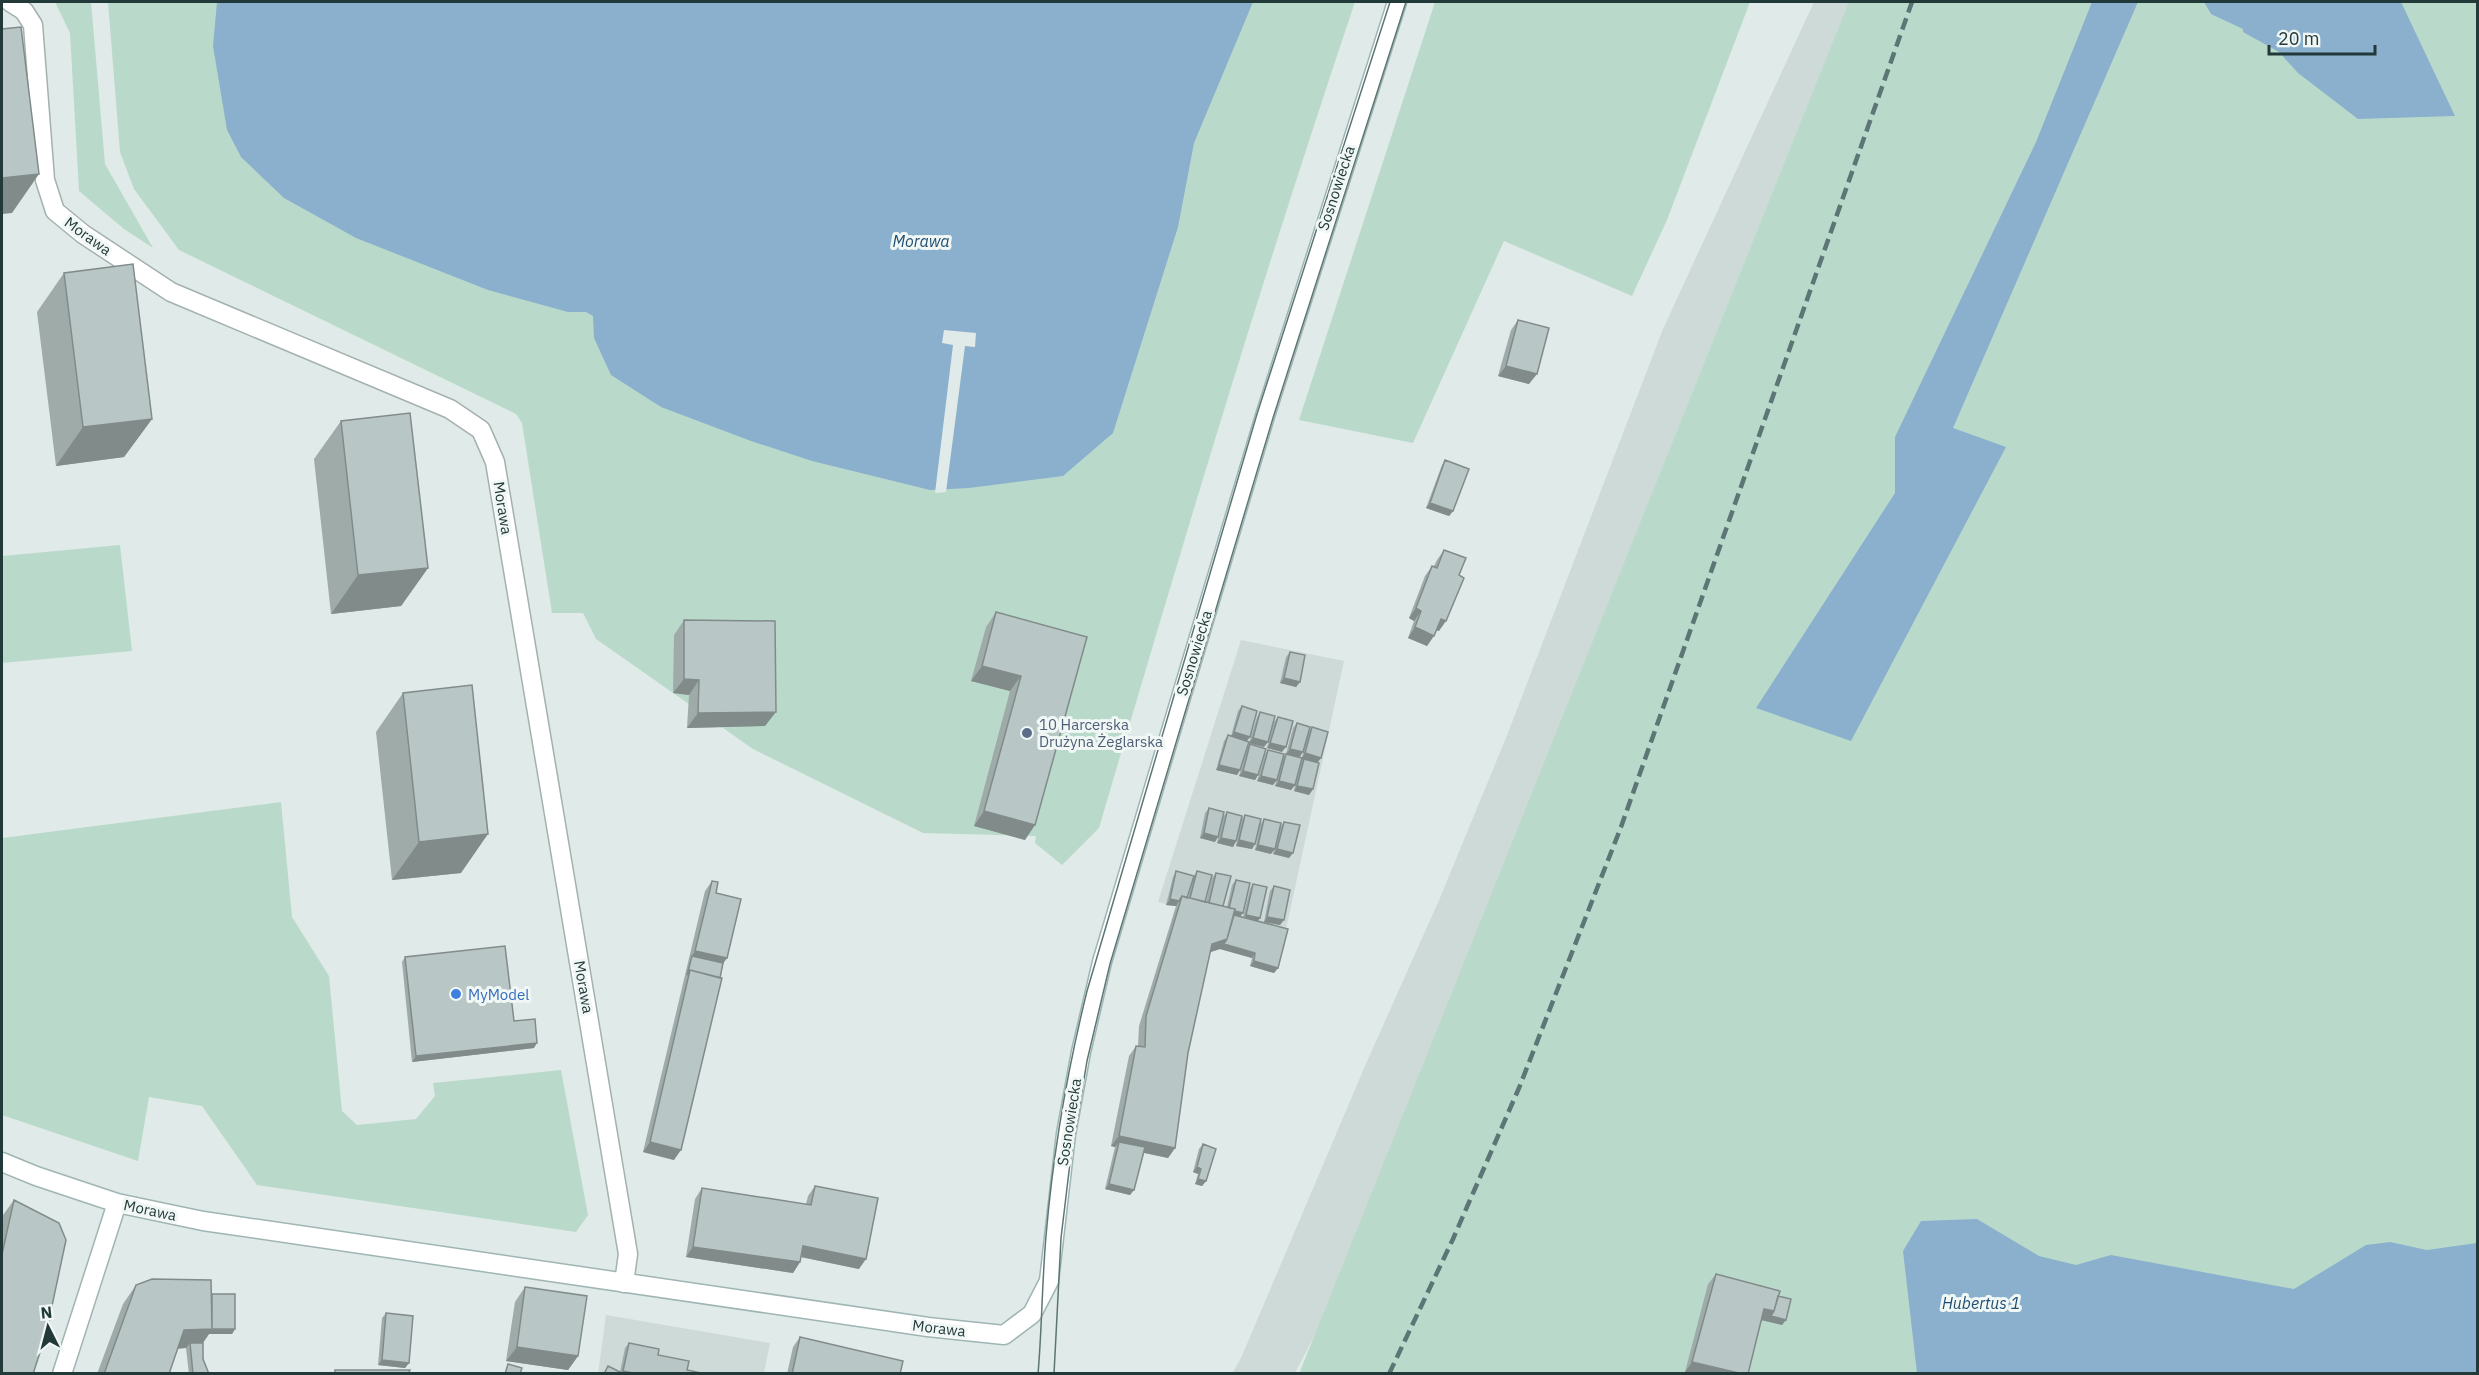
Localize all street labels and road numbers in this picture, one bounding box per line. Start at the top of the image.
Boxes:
street label: Sosnowiecka [1313,143,1359,233]
street label: Morawa [61,213,115,259]
street label: Morawa [489,480,517,536]
street label: Sosnowiecka [1172,608,1216,698]
street label: Morawa [570,959,598,1015]
street label: Sosnowiecka [1053,1077,1085,1167]
street label: Morawa [122,1195,178,1225]
street label: Morawa [911,1315,967,1341]

